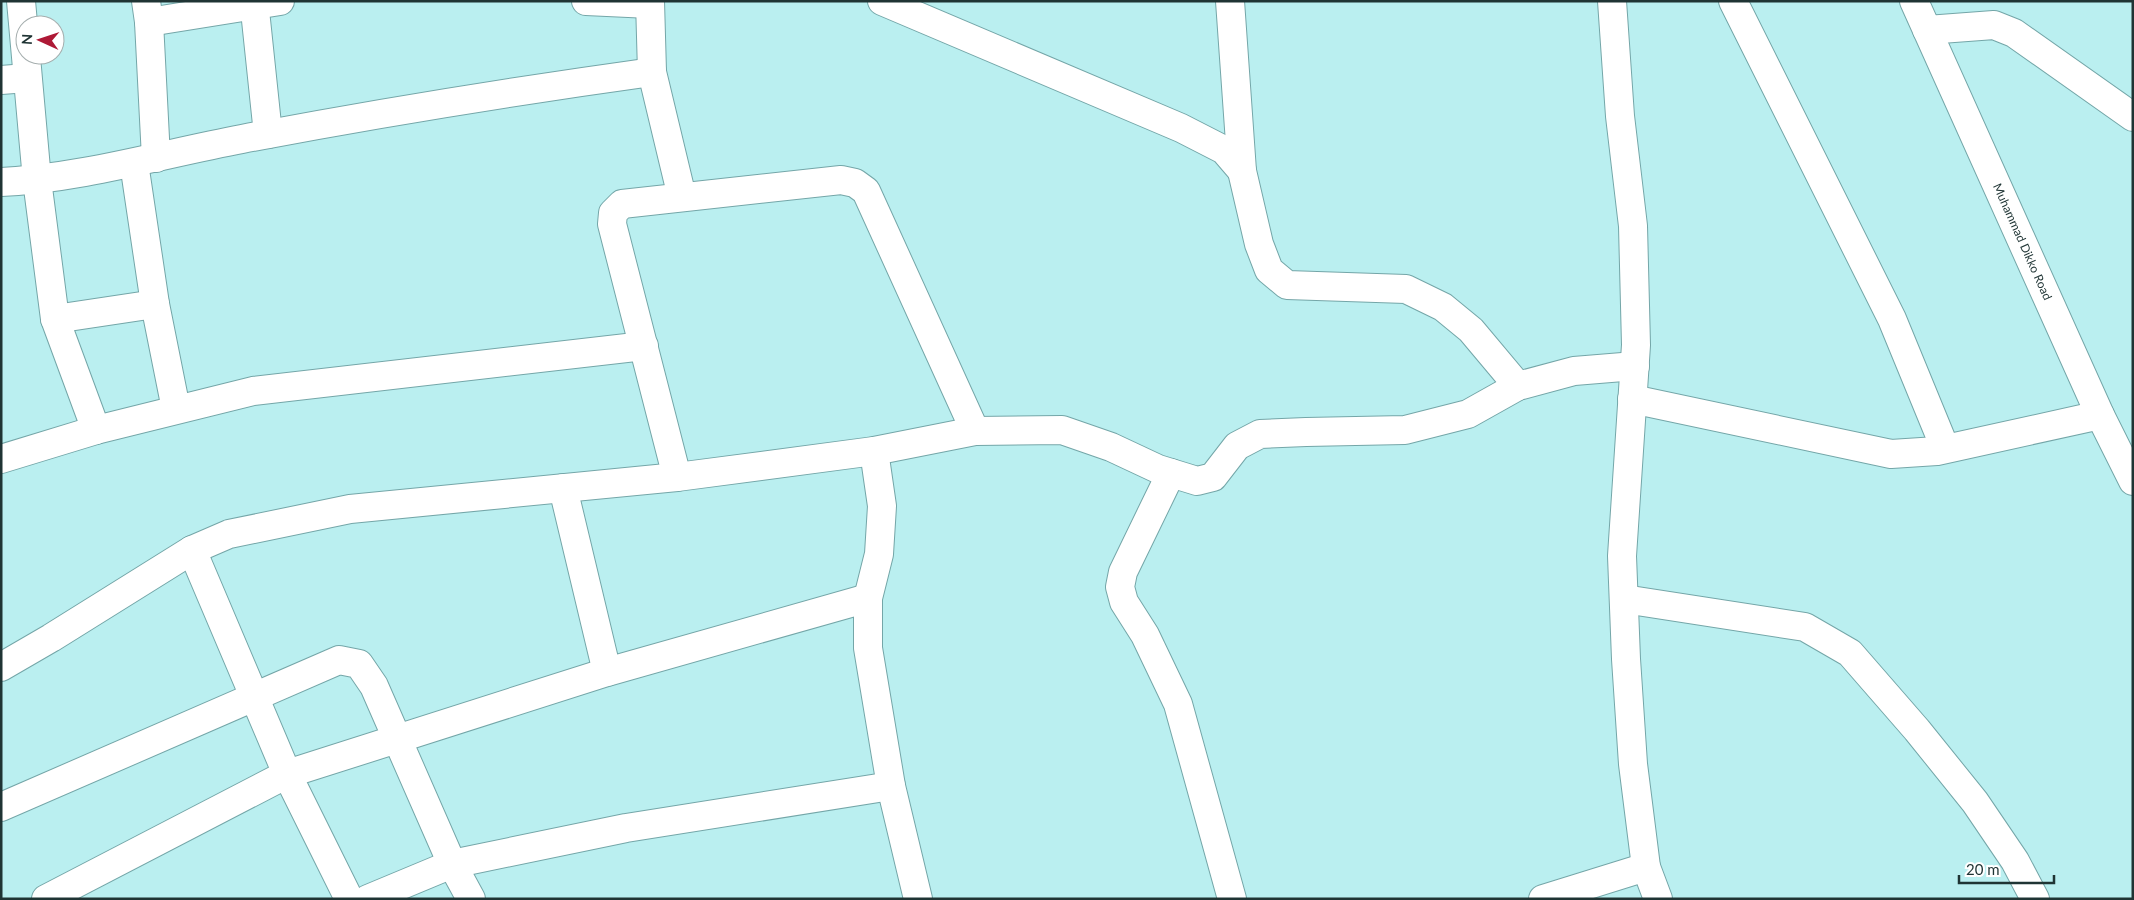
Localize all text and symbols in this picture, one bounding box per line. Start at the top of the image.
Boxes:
north arrow [15,15,65,65]
text: N [18,33,35,45]
street label: Muhammad Dikko Road [1990,181,2055,302]
scale bar [1959,852,2054,884]
text: 20 m [1966,860,2000,878]

